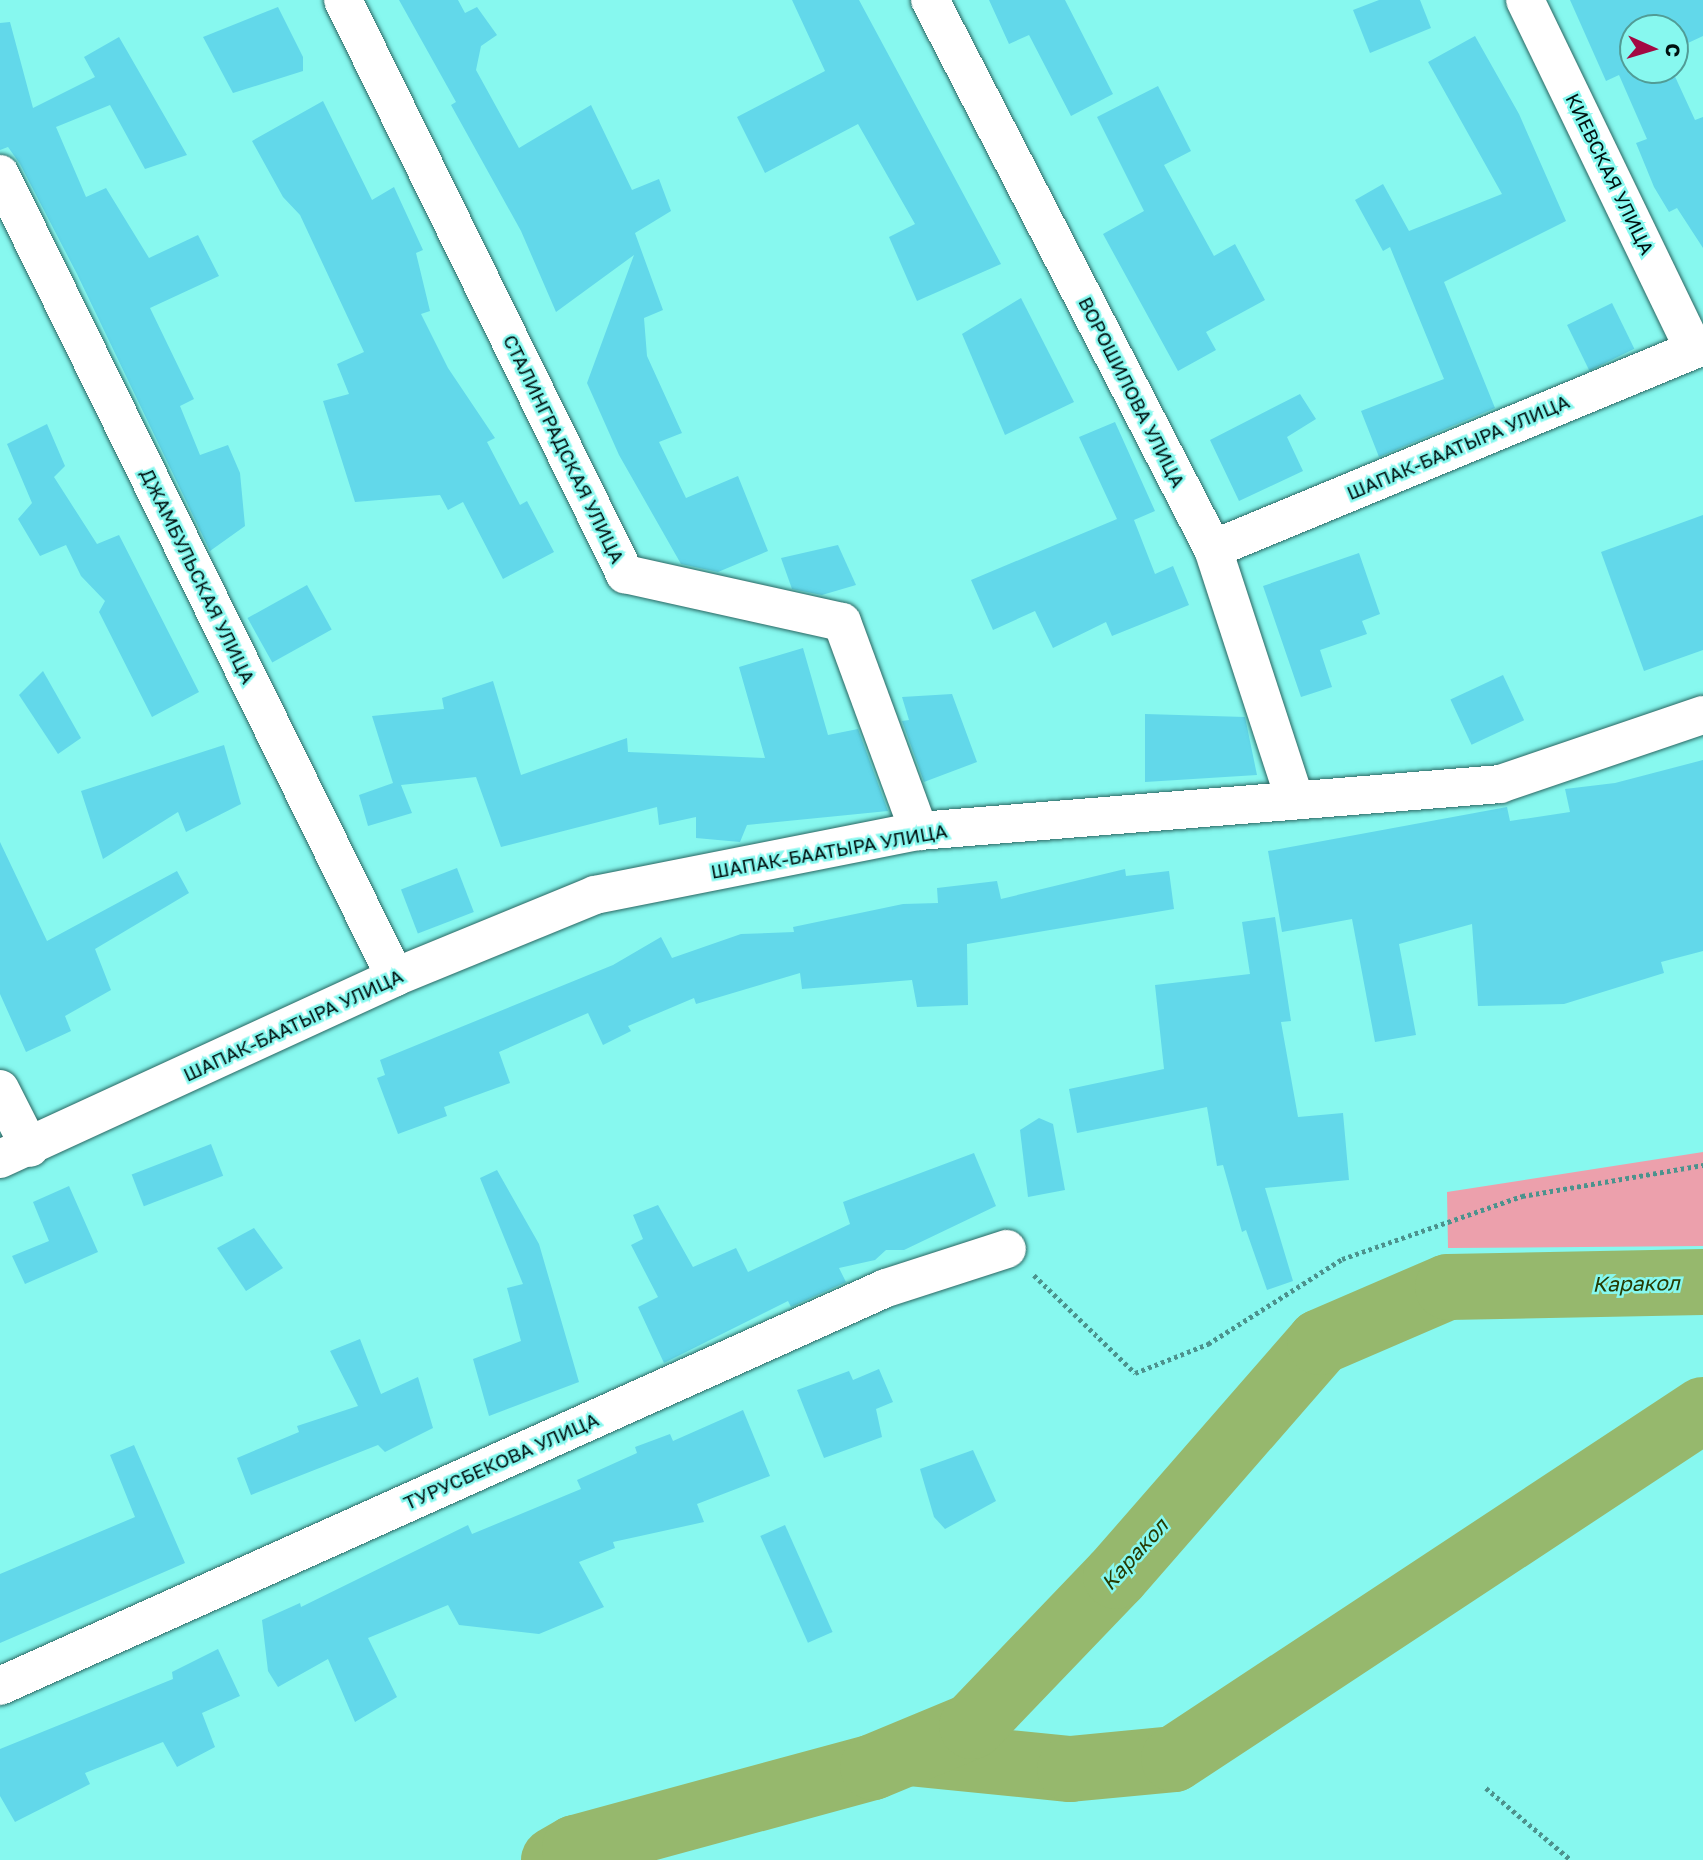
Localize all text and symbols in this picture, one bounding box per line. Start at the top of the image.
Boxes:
north arrow [1619,14,1689,84]
text: С [1662,43,1685,58]
street label: КИЕВСКАЯ УЛИЦА [1561,90,1659,258]
street label: ВОРОШИЛОВА УЛИЦА [1074,293,1190,491]
street label: СТАЛИНГРАДСКАЯ УЛИЦА [499,331,629,567]
street label: ШАПАК-БААТЫРА УЛИЦА [1343,390,1573,504]
street label: ДЖАМБУЛЬСКАЯ УЛИЦА [136,465,260,687]
street label: ШАПАК-БААТЫРА УЛИЦА [709,819,949,883]
street label: ШАПАК-БААТЫРА УЛИЦА [180,964,406,1086]
water label: Каракол [1592,1270,1680,1296]
street label: ТУРУСБЕКОВА УЛИЦА [400,1408,602,1514]
water label: Каракол [1095,1513,1173,1595]

